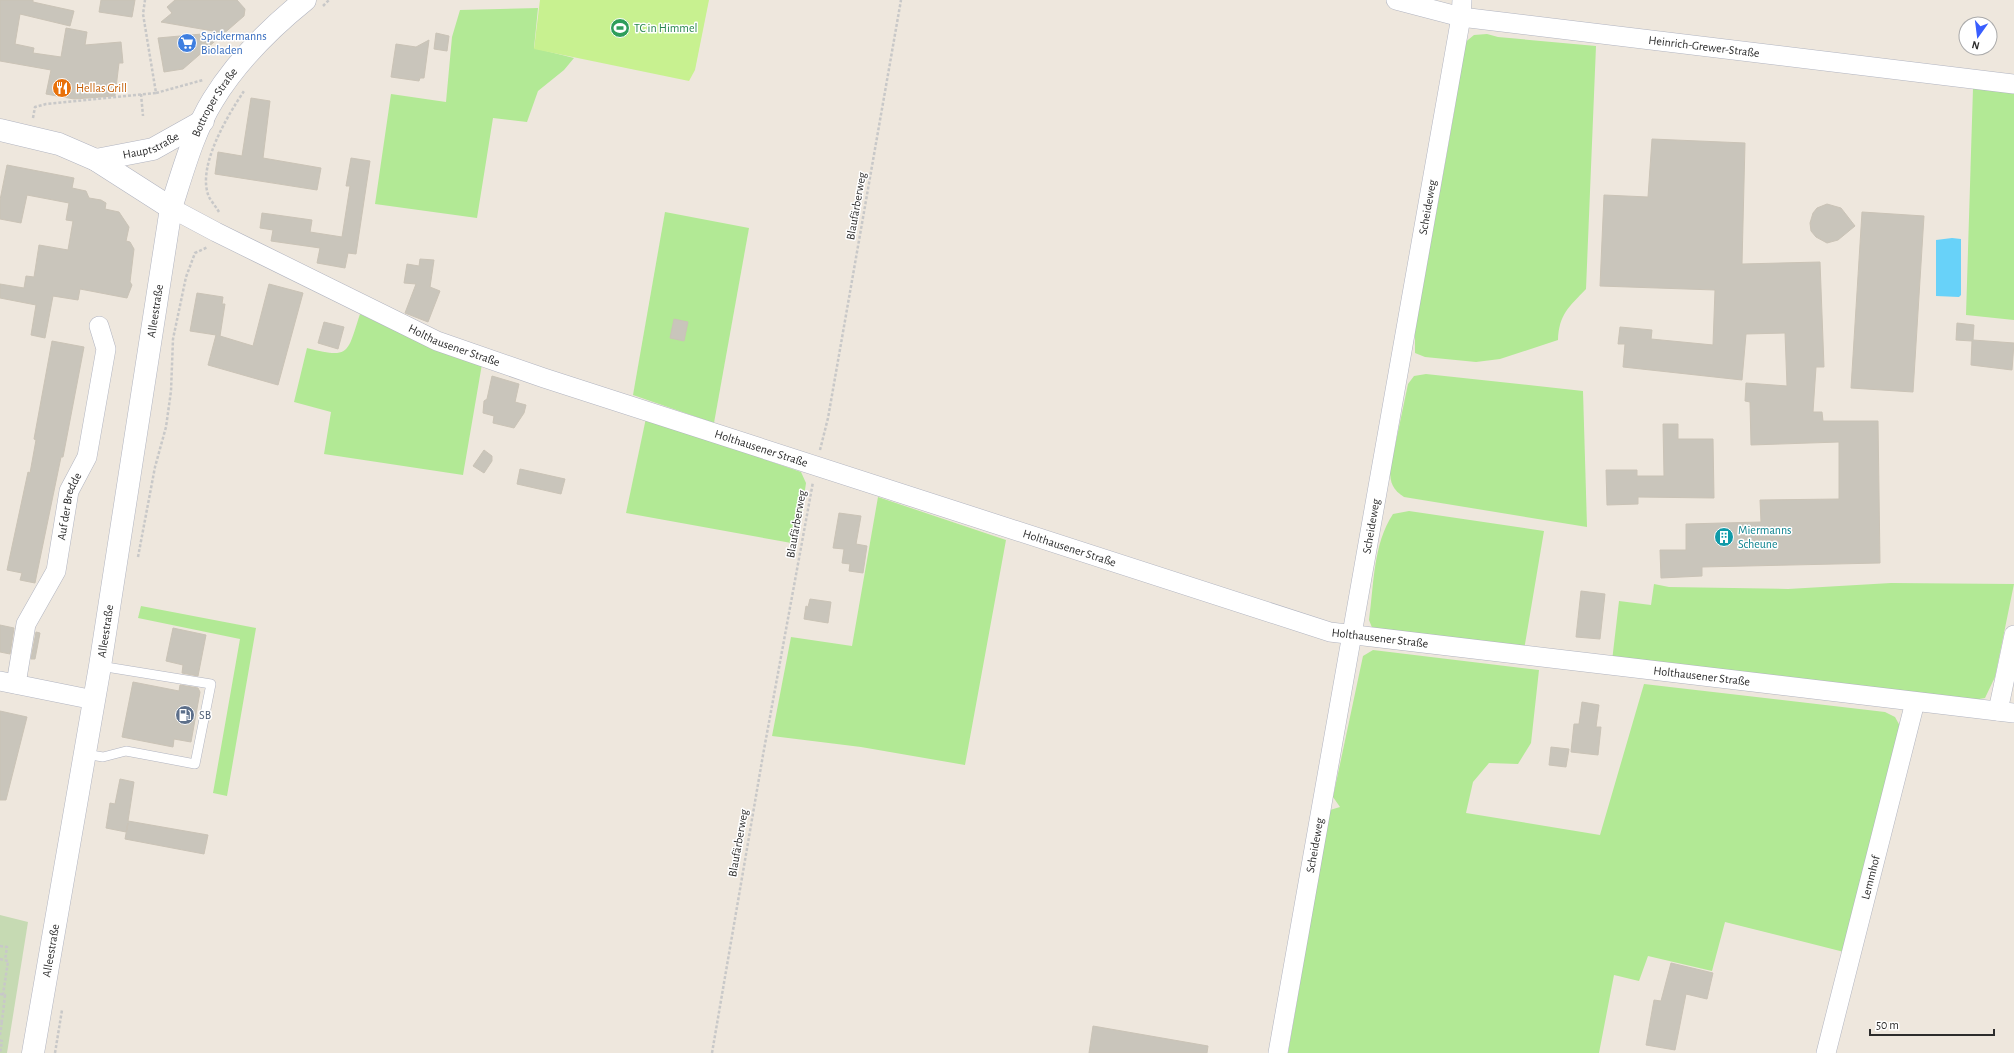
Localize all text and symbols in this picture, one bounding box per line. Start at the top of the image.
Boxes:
north arrow [1958,16,1998,56]
sports icon: TC in Himmel [609,17,631,39]
place label: TC in Himmel [634,22,697,34]
place label: Spickermanns Bioladen [201,30,267,56]
supermarket icon: Spickermanns Bioladen [176,32,198,54]
street label: Heinrich-Grewer-Straße [1648,34,1760,59]
text: N [1971,39,1981,51]
street label: Bottroper Straße [190,65,239,138]
restaurant icon: Hellas Grill [51,77,73,99]
place label: Hellas Grill [76,82,127,94]
street label: Hauptstraße [122,130,181,161]
street label: Blaufärberweg [844,171,868,241]
street label: Scheideweg [1417,178,1438,236]
street label: Alleestraße [145,284,165,338]
street label: Holthausener Straße [407,322,502,368]
street label: Holthausener Straße [713,428,809,469]
street label: Auf der Bredde [55,470,84,541]
street label: Blaufärberweg [784,489,808,559]
street label: Scheideweg [1360,498,1382,555]
place label: Miermanns Scheune [1738,524,1792,550]
building icon: Miermanns Scheune [1713,526,1735,548]
street label: Holthausener Straße [1021,527,1118,569]
street label: Alleestraße [95,604,115,659]
street label: Holthausener Straße [1331,626,1429,650]
street label: Holthausener Straße [1653,664,1751,688]
fuel station icon: SB [174,704,196,726]
place label: SB [199,709,211,721]
street label: Blaufärberweg [726,808,750,878]
street label: Scheideweg [1304,817,1325,874]
street label: Lemmhof [1859,853,1882,901]
street label: Alleestraße [40,923,61,978]
scale bar [1870,1011,1994,1037]
text: 50 m [1876,1019,1899,1031]

